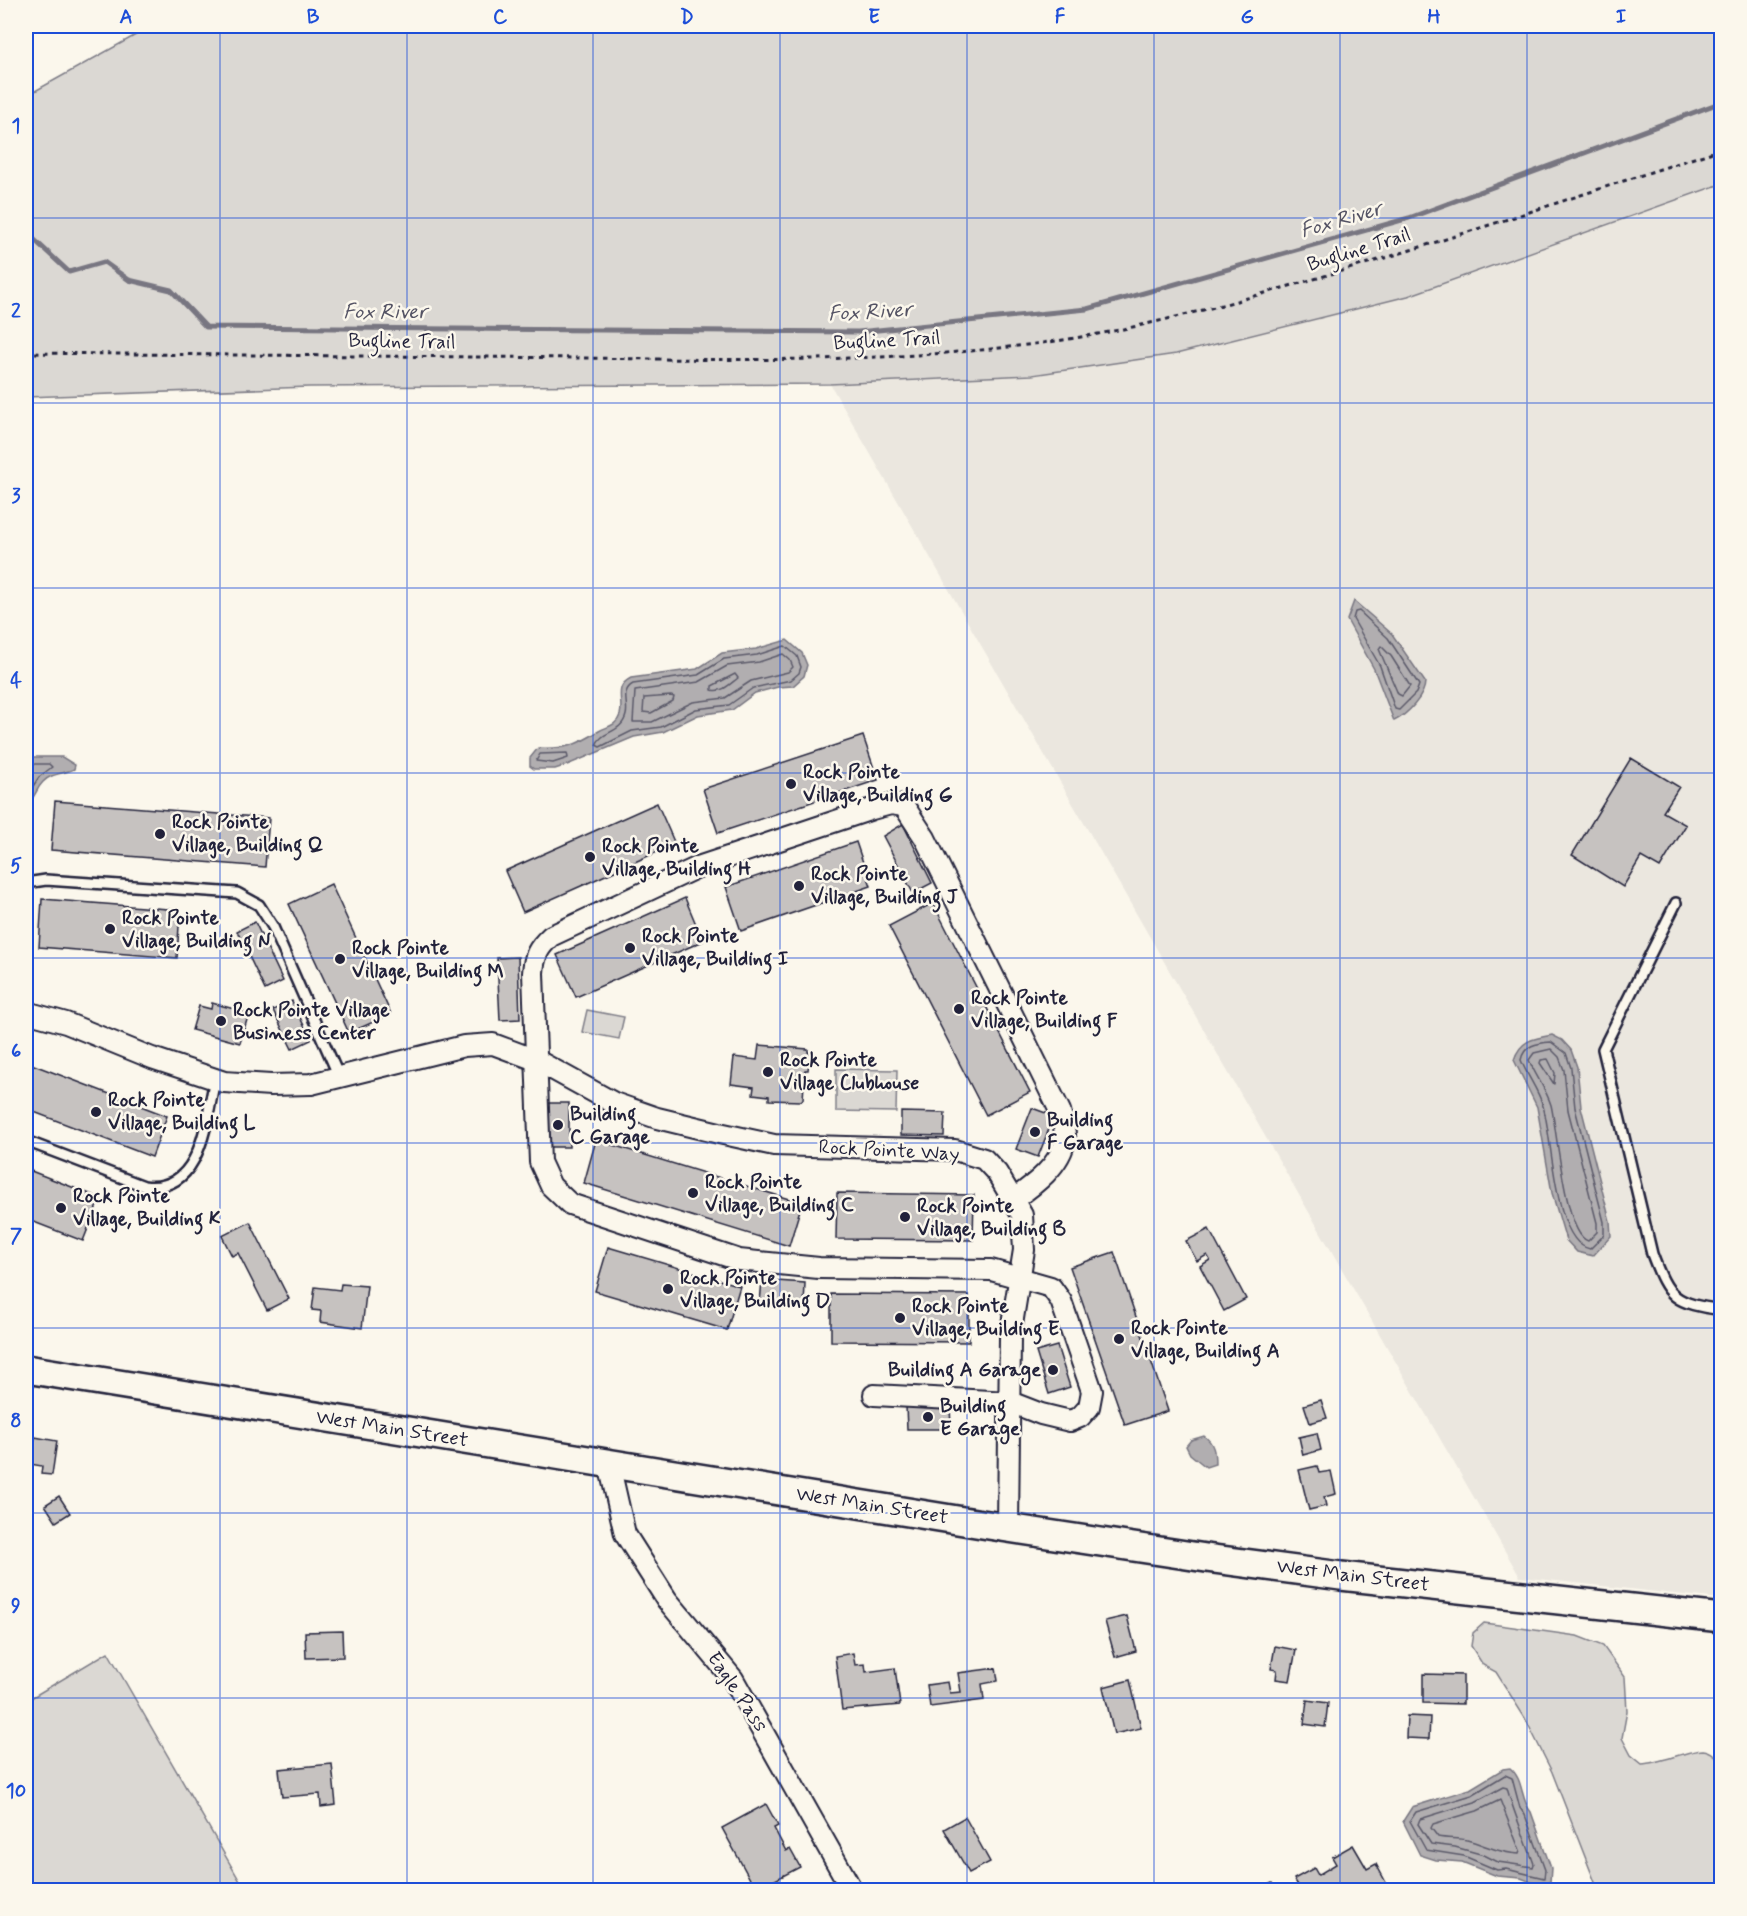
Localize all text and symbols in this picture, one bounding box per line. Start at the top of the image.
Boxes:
text: A [119,4,133,31]
text: B [307,4,320,31]
text: C [493,4,508,31]
text: D [680,4,694,31]
text: E [868,4,880,31]
text: F [1055,4,1066,31]
text: G [1240,4,1254,31]
text: H [1427,4,1441,31]
text: I [1616,4,1626,31]
text: 1 [12,113,20,140]
water label: Fox River [1297,194,1388,245]
street label: Bugline Trail [1304,221,1415,280]
water label: Fox River [827,296,916,328]
text: 2 [11,298,21,325]
water label: Fox River [343,298,430,326]
street label: Bugline Trail [833,325,941,359]
street label: Bugline Trail [348,328,456,358]
text: 3 [11,483,21,510]
text: 4 [10,668,22,695]
place label: Rock Pointe Village, Building G [803,759,953,811]
marker: Rock Pointe Village, Building G [784,777,798,791]
place label: Rock Pointe Village, Building Q [172,809,324,861]
marker: Rock Pointe Village, Building Q [153,827,167,841]
place label: Rock Pointe Village, Building H [602,833,752,885]
marker: Rock Pointe Village, Building H [583,850,597,864]
text: 5 [10,853,22,880]
place label: Rock Pointe Village, Building J [811,861,958,913]
marker: Rock Pointe Village, Building J [792,879,806,893]
place label: Rock Pointe Village, Building N [122,905,271,957]
marker: Rock Pointe Village, Building N [103,922,117,936]
place label: Rock Pointe Village, Building I [642,923,788,975]
place label: Rock Pointe Village, Building M [352,935,504,987]
marker: Rock Pointe Village, Building I [623,941,637,955]
marker: Rock Pointe Village, Building M [333,952,347,966]
place label: Rock Pointe Village, Building F [971,985,1118,1037]
place label: Rock Pointe Village Business Center [233,997,390,1047]
marker: Rock Pointe Village, Building F [952,1002,966,1016]
marker: Rock Pointe Village Business Center [214,1014,228,1028]
text: 6 [11,1038,21,1065]
place label: Rock Pointe Village Clubhouse [780,1047,919,1097]
marker: Rock Pointe Village Clubhouse [761,1065,775,1079]
place label: Rock Pointe Village, Building L [108,1087,256,1139]
place label: Building C Garage [570,1101,650,1151]
marker: Rock Pointe Village, Building L [89,1105,103,1119]
place label: Building F Garage [1047,1107,1124,1157]
marker: Building C Garage [551,1118,565,1132]
marker: Building F Garage [1028,1125,1042,1139]
street label: Rock Pointe Way [818,1134,960,1168]
place label: Rock Pointe Village, Building C [705,1169,854,1221]
place label: Rock Pointe Village, Building K [73,1183,221,1235]
marker: Rock Pointe Village, Building C [686,1186,700,1200]
place label: Rock Pointe Village, Building B [917,1193,1066,1245]
marker: Rock Pointe Village, Building K [54,1201,68,1215]
marker: Rock Pointe Village, Building B [898,1210,912,1224]
text: 7 [10,1223,22,1250]
place label: Rock Pointe Village, Building D [680,1265,830,1317]
marker: Rock Pointe Village, Building D [661,1282,675,1296]
place label: Rock Pointe Village, Building E [912,1293,1060,1345]
marker: Rock Pointe Village, Building E [893,1311,907,1325]
place label: Rock Pointe Village, Building A [1131,1315,1280,1367]
marker: Rock Pointe Village, Building A [1112,1332,1126,1346]
place label: Building A Garage [888,1357,1041,1386]
marker: Building A Garage [1046,1363,1060,1377]
place label: Building E Garage [940,1393,1020,1445]
street label: West Main Street [314,1404,470,1454]
text: 8 [10,1408,22,1435]
marker: Building E Garage [921,1410,935,1424]
street label: West Main Street [794,1481,950,1531]
street label: West Main Street [1275,1553,1431,1599]
text: 9 [11,1593,21,1620]
street label: Eagle Pass [700,1647,774,1737]
text: 10 [6,1778,26,1805]

